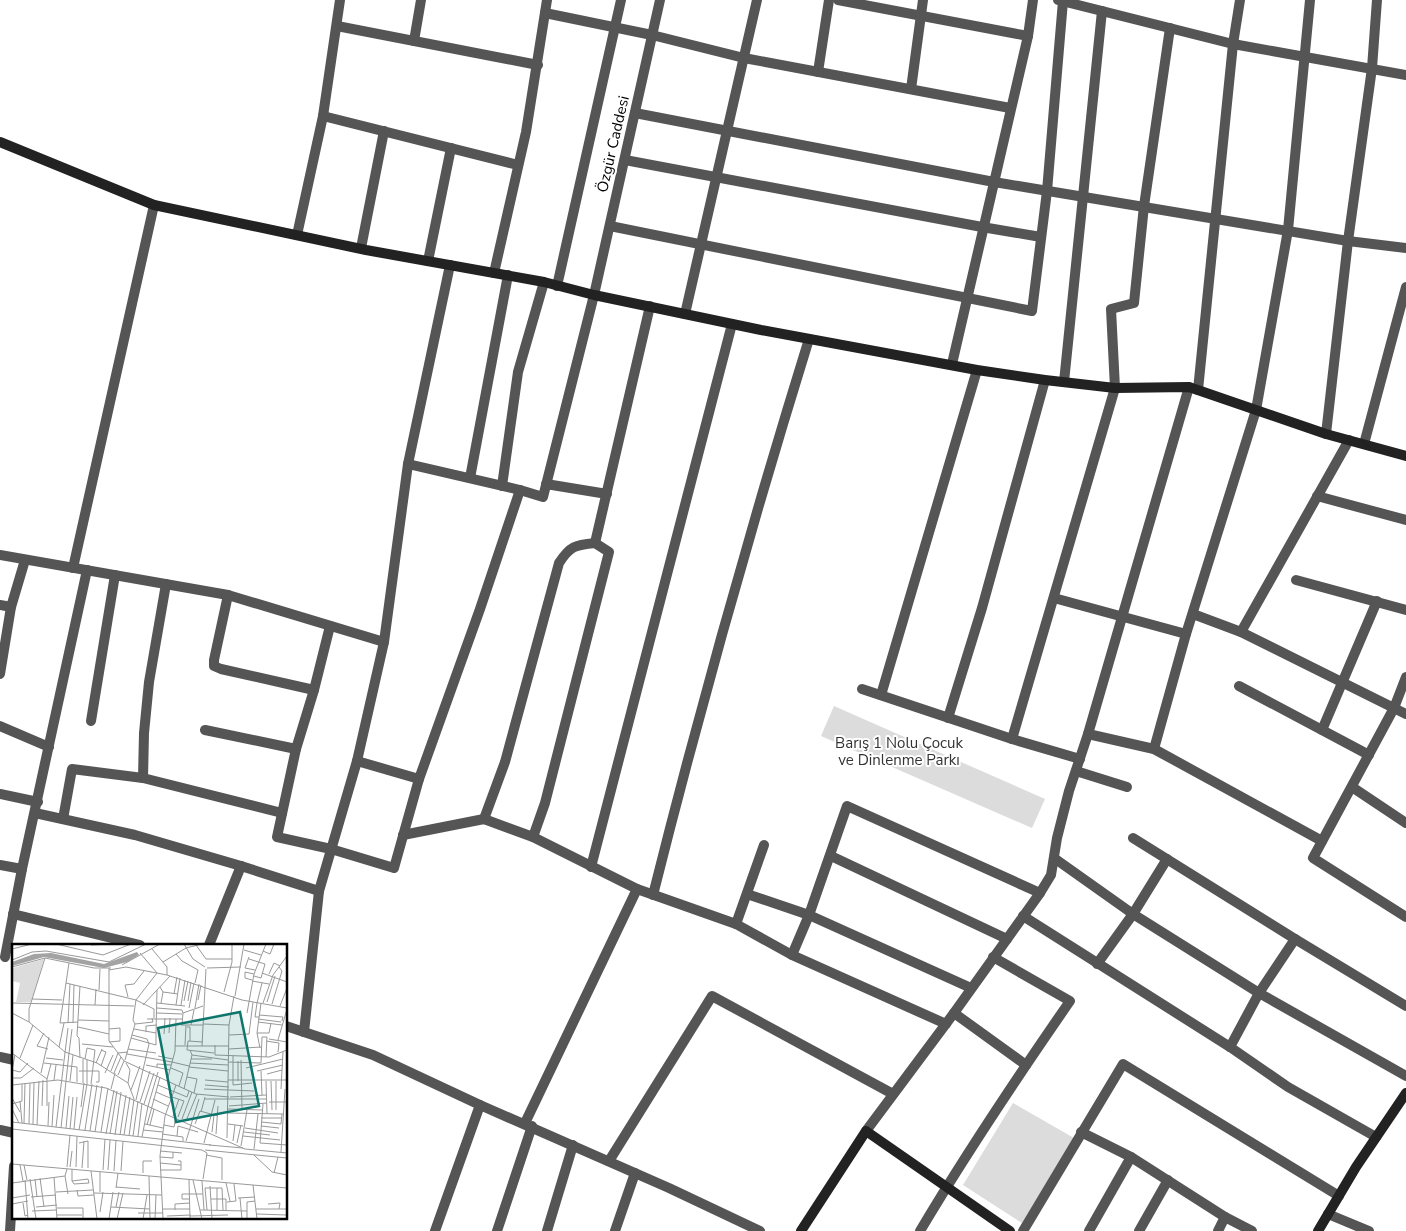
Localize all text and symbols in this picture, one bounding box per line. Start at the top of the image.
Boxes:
street label: Özgür Caddesi [592,94,634,194]
park label: Barış 1 Nolu Çocuk ve Dinlenme Parkı [835,733,963,770]
inset map [12,944,288,1218]

